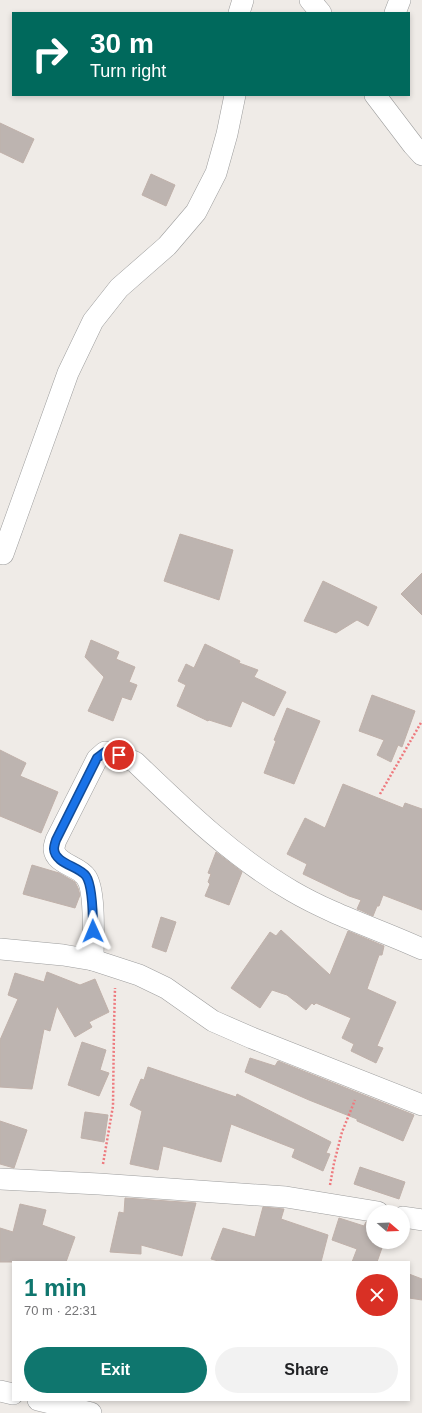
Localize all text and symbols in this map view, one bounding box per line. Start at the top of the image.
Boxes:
icon: right [24,28,76,80]
text: 30 m [90,28,154,59]
text: Turn right [90,61,166,81]
pin [102,738,136,772]
icon: arrive [108,744,130,766]
position arrow [72,910,114,952]
north arrow [366,1205,410,1249]
map controls [366,1205,410,1249]
text: 1 min [24,1274,87,1301]
button: close [356,1274,398,1316]
text: 70 m · 22:31 [24,1303,97,1318]
button: Exit [24,1347,207,1393]
button: Share [215,1347,398,1393]

